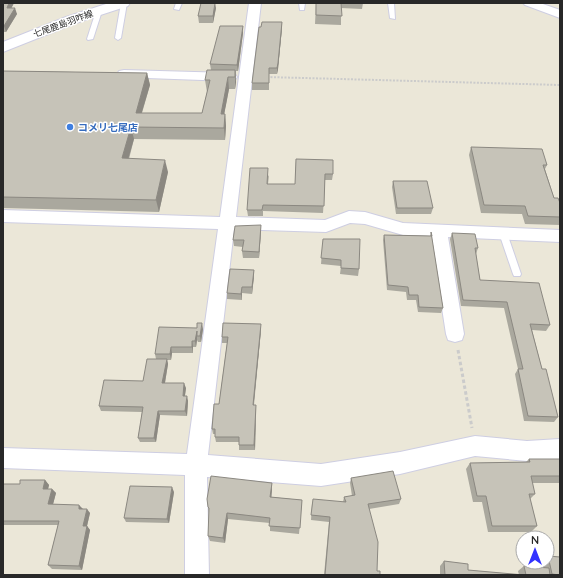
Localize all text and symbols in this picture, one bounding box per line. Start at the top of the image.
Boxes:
street label: 七尾鹿島羽咋線 [31,7,95,39]
place label: コメリ七尾店 [78,121,138,134]
marker: コメリ七尾店 [65,122,75,132]
north arrow [515,530,555,570]
text: N [531,533,539,547]

